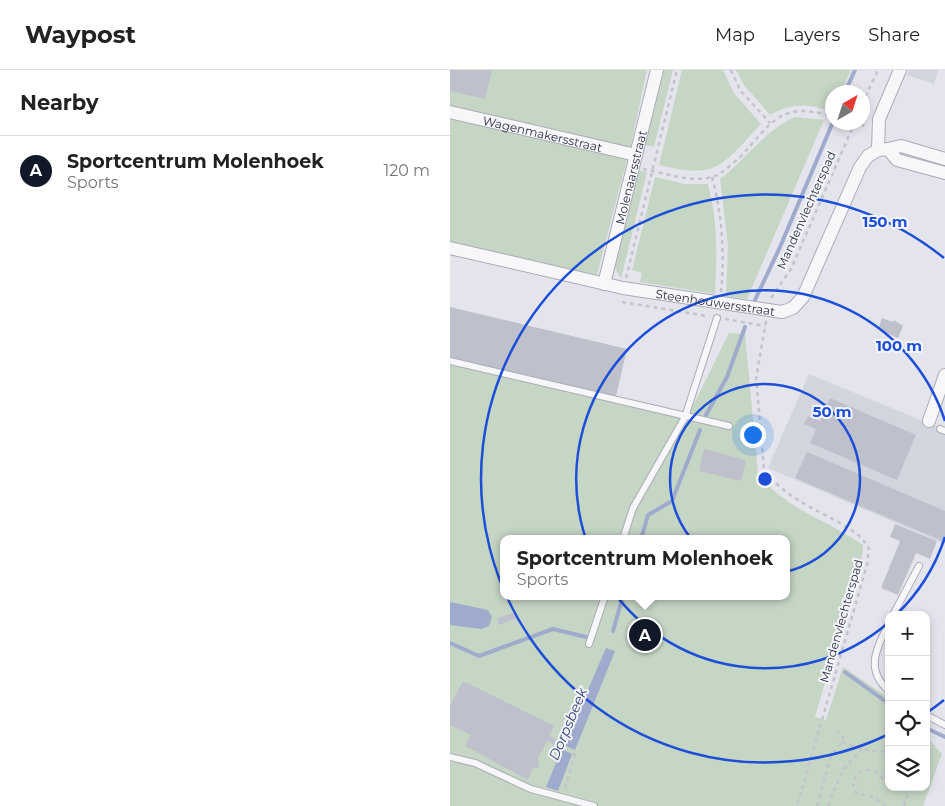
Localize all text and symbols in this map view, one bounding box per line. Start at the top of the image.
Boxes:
text: Waypost [25,20,136,49]
text: Map [715,24,755,46]
text: Layers [783,24,840,46]
text: Share [868,24,920,46]
north arrow [825,85,870,130]
text: Nearby [20,90,99,115]
street label: Wagenmakersstraat [481,112,604,154]
street label: Molenaarsstraat [612,128,649,226]
street label: Mandenvlechterspad [773,149,839,271]
text: Sportcentrum Molenhoek [67,150,324,173]
text: A [30,161,42,180]
text: 120 m [383,161,430,180]
text: Sports [67,173,119,192]
text: 150 m [863,212,907,231]
street label: Steenhouwersstraat [655,286,776,318]
text: 100 m [876,336,922,355]
text: 50 m [812,402,852,421]
your location [740,422,766,448]
centre of rings [756,470,774,488]
popup [500,535,790,600]
text: Sportcentrum Molenhoek [517,547,773,570]
street label: Mandenvlechterspad [816,558,866,684]
text: Sports [517,570,568,589]
map controls [885,611,930,791]
button: + [885,611,930,656]
pin: A [629,616,661,654]
button: − [885,656,930,701]
water label: Dorpsbeek [545,684,592,763]
button: locate [885,701,930,746]
button: layers [885,746,930,791]

